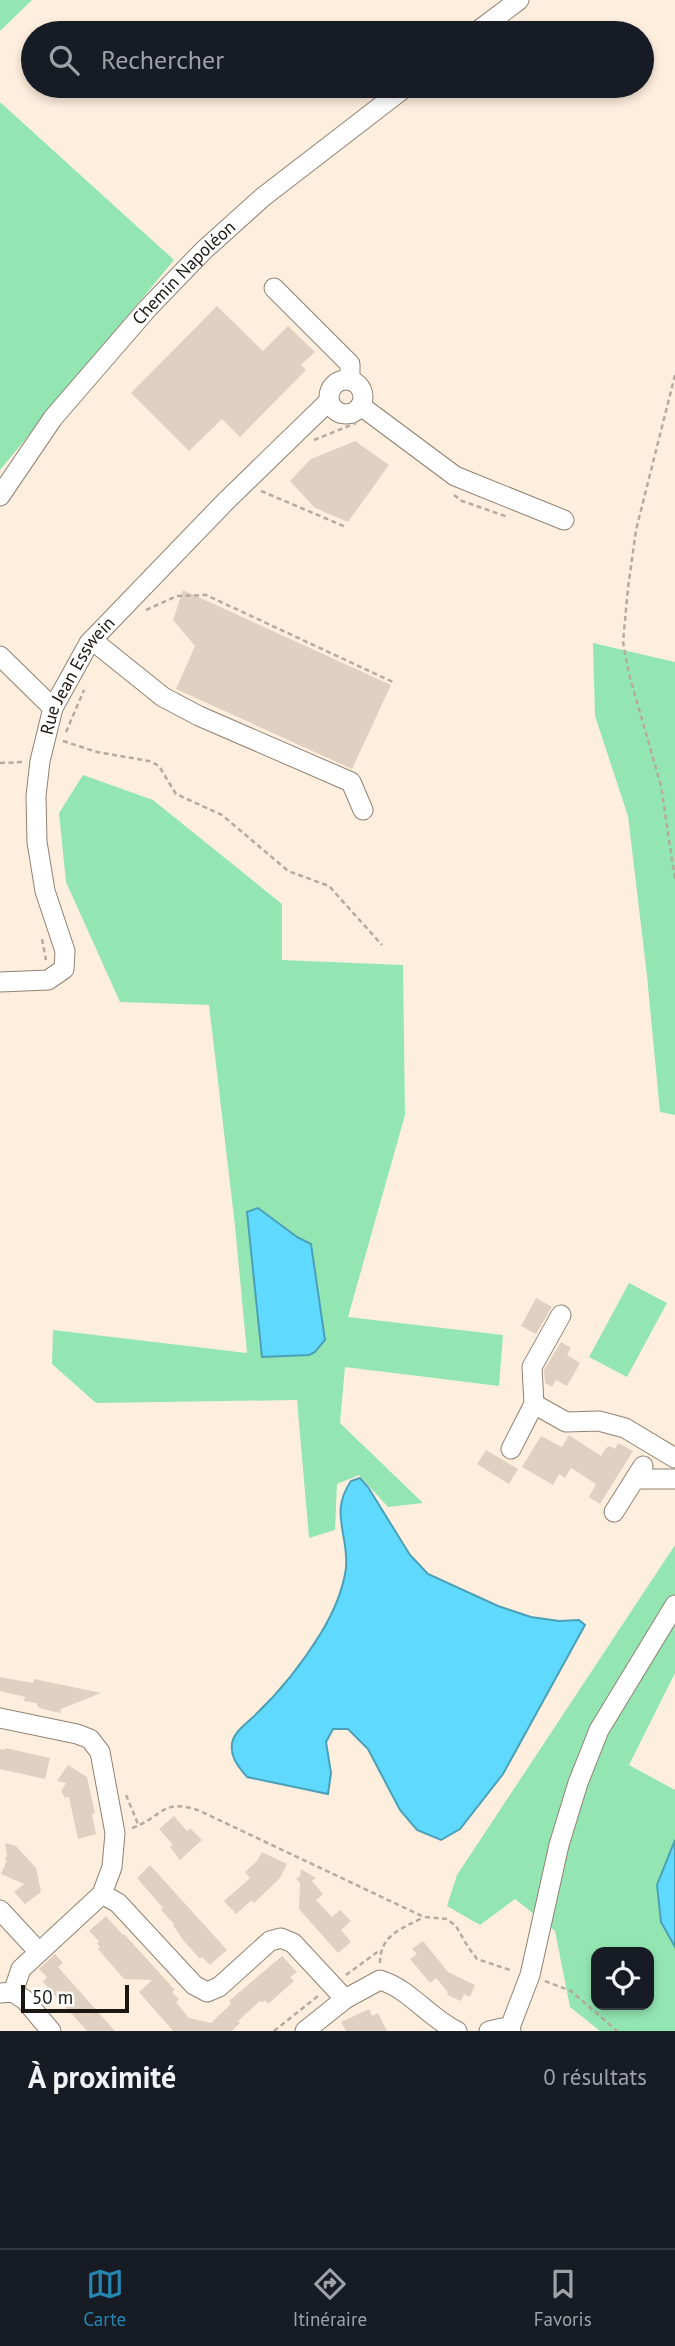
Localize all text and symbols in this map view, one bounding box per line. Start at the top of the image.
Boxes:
search box [21,21,654,98]
icon: search [45,41,83,79]
text: Rechercher [101,43,224,76]
street label: Chemin Napoléon [127,215,240,329]
street label: Rue Jean Esswein [35,611,119,737]
map controls [591,1947,654,2010]
button: locate [591,1947,654,2010]
scale bar [21,1982,130,2014]
text: 50 m [32,1985,73,2009]
text: À proximité [28,2057,176,2096]
text: 0 résultats [543,2062,647,2091]
tab: Carte [83,2265,126,2331]
tab: Itinéraire [293,2265,367,2331]
tab: Favoris [534,2265,592,2331]

